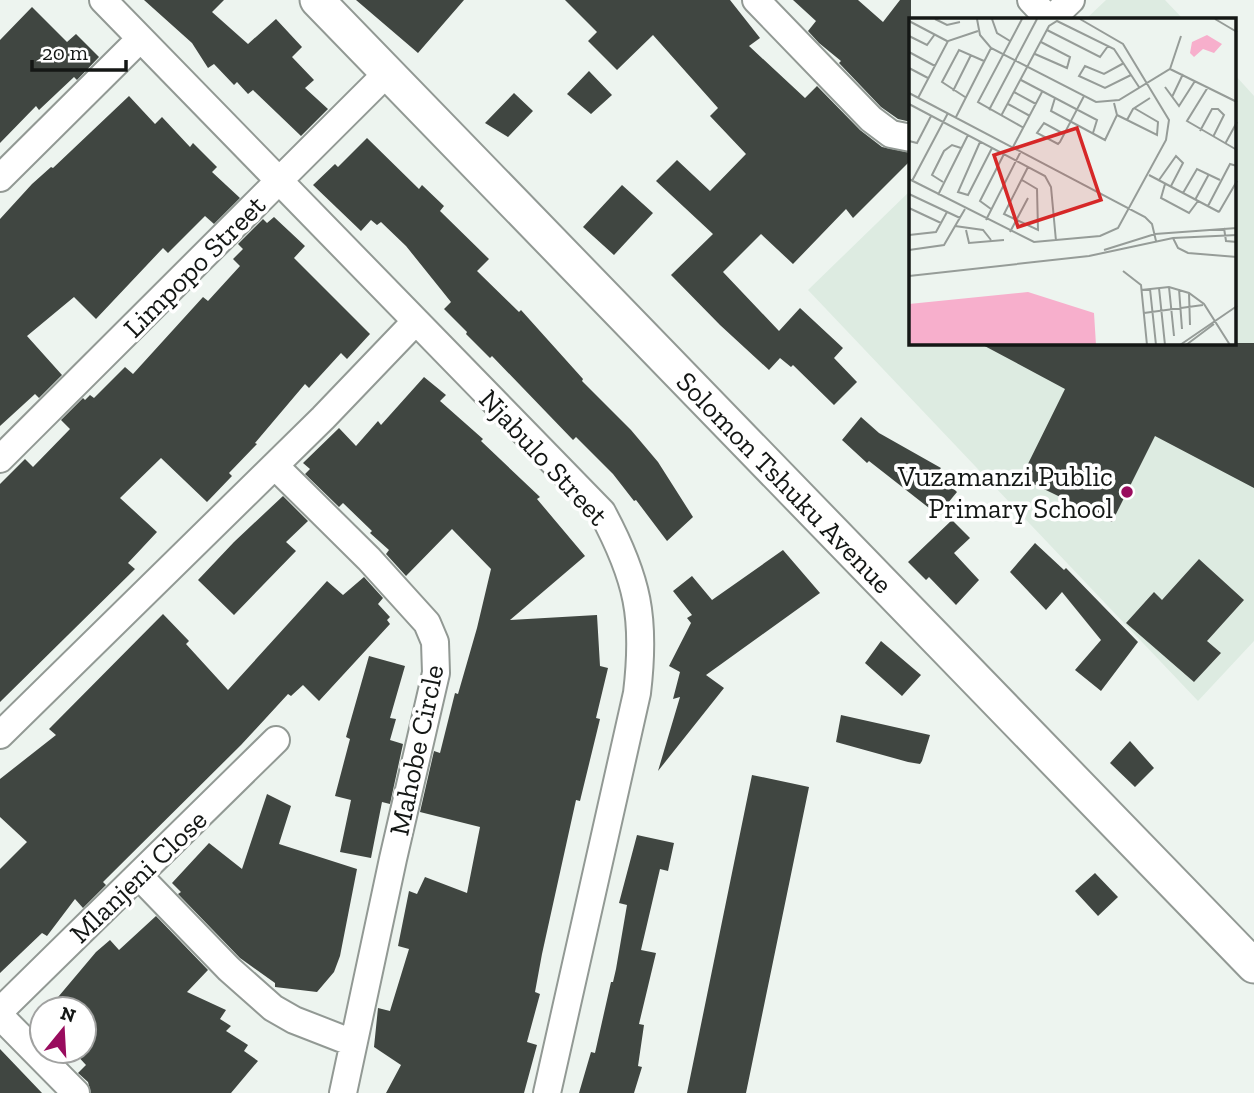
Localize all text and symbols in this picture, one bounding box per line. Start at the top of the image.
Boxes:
inset map [909,18,1236,345]
scale bar [32,28,126,72]
text: 20 m [42,40,88,65]
street label: Limpopo Street [117,188,273,344]
street label: Solomon Tshuku Avenue [670,365,899,600]
street label: Njabulo Street [472,383,615,532]
place label: Vuzamanzi Public Primary School [897,460,1113,525]
marker: Vuzamanzi Public Primary School [1119,484,1135,500]
street label: Mahobe Circle [382,662,451,838]
street label: Mlanjeni Close [63,803,214,950]
north arrow [28,995,98,1065]
text: N [58,1001,79,1027]

